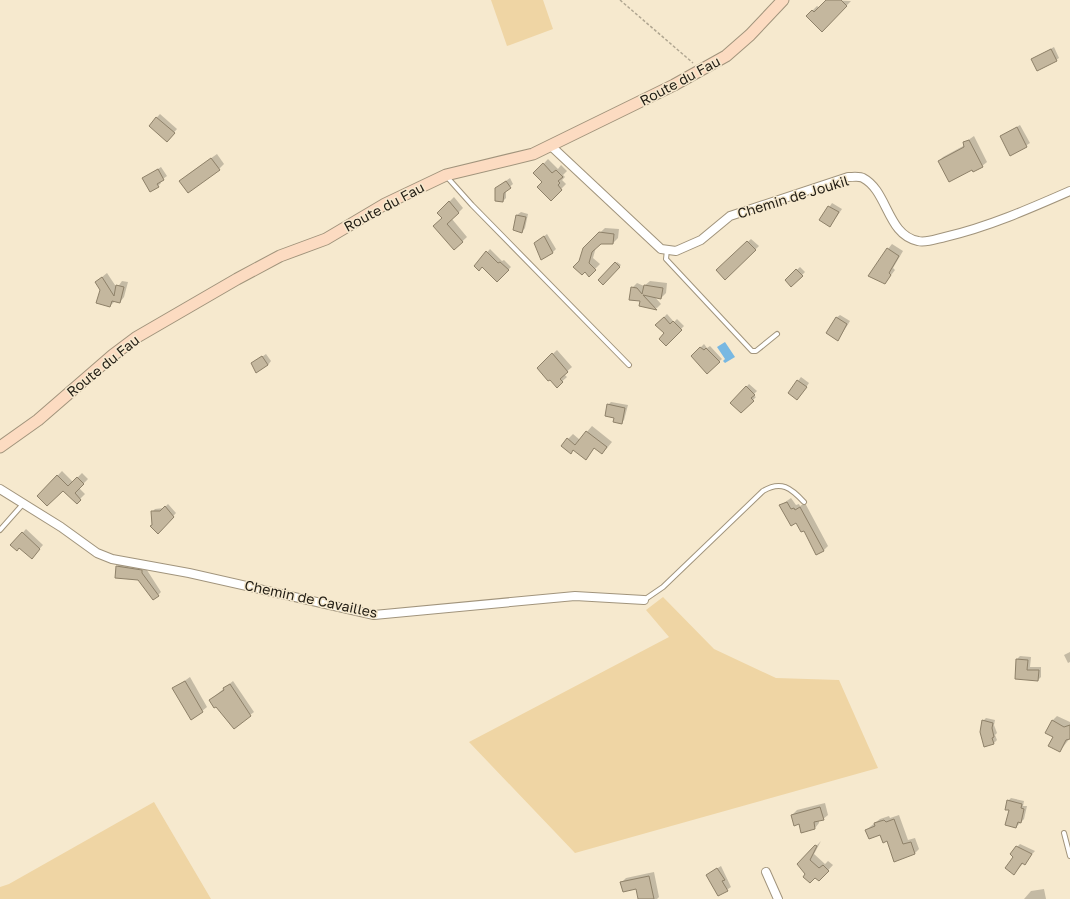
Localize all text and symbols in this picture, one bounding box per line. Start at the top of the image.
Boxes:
street label: Route du Fau [637,52,723,109]
street label: Chemin de Joukil [735,172,851,222]
street label: Route du Fau [341,178,427,235]
street label: Route du Fau [63,331,142,400]
street label: Chemin de Cavailles [243,576,379,621]

